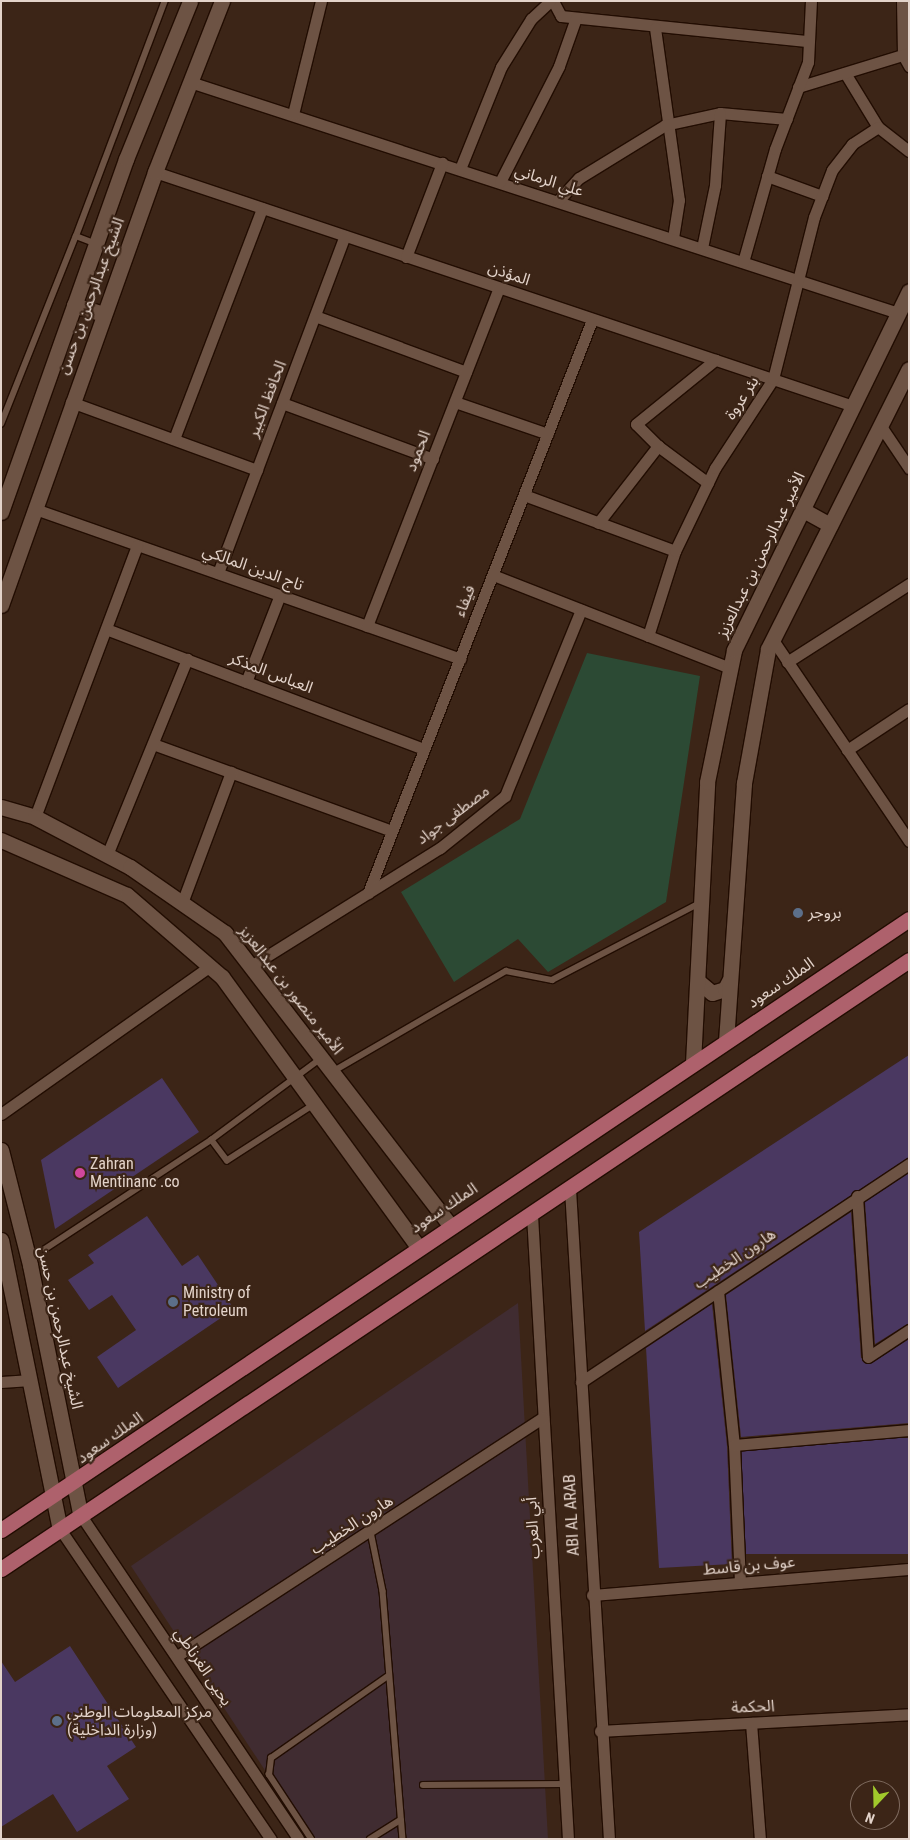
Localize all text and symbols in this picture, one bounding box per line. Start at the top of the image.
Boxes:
street label: علي الرماني [512,161,586,201]
street label: الشيخ عبدالرحمن بن حسن [54,215,128,377]
street label: المؤذن [485,258,533,290]
street label: الحافظ الكبير [244,358,290,440]
street label: بئر عروة [721,373,763,423]
street label: الحمود [401,428,435,474]
street label: الأمير عبدالرحمن بن عبدالعزيز [712,469,810,641]
street label: تاج الدين المالكي [200,541,306,595]
street label: فيفاء [450,582,480,620]
street label: العباس المذكر [226,648,316,698]
street label: مصطفى جواد [413,781,493,849]
place label: بروجر [808,903,842,923]
marker: بروجر [792,907,804,919]
street label: الأمير منصور بن عبدالعزيز [235,922,347,1058]
street label: الملك سعود [744,954,818,1012]
place label: Zahran Mentinanc .co [90,1154,180,1192]
marker: Zahran Mentinanc .co [74,1167,86,1179]
street label: الملك سعود [407,1179,481,1237]
street label: هارون الخطيب [690,1225,780,1293]
street label: الشيخ عبدالرحمن بن حسن [33,1245,87,1411]
place label: Ministry of Petroleum [183,1283,251,1321]
marker: Ministry of Petroleum [167,1296,179,1308]
street label: الملك سعود [73,1408,147,1468]
street label: ABI AL ARAB [560,1474,584,1556]
street label: هارون الخطيب [307,1491,397,1559]
street label: أبي العرب [522,1497,544,1559]
street label: عوف بن قاسط [702,1552,796,1580]
street label: يحيى الغرناطي [170,1624,236,1710]
street label: الحكمة [731,1696,775,1718]
place label: مركز المعلومات الوطني (وزارة الداخلية) [67,1702,212,1740]
marker: مركز المعلومات الوطني (وزارة الداخلية) [51,1715,63,1727]
north arrow [850,1780,900,1830]
text: N [863,1809,877,1827]

